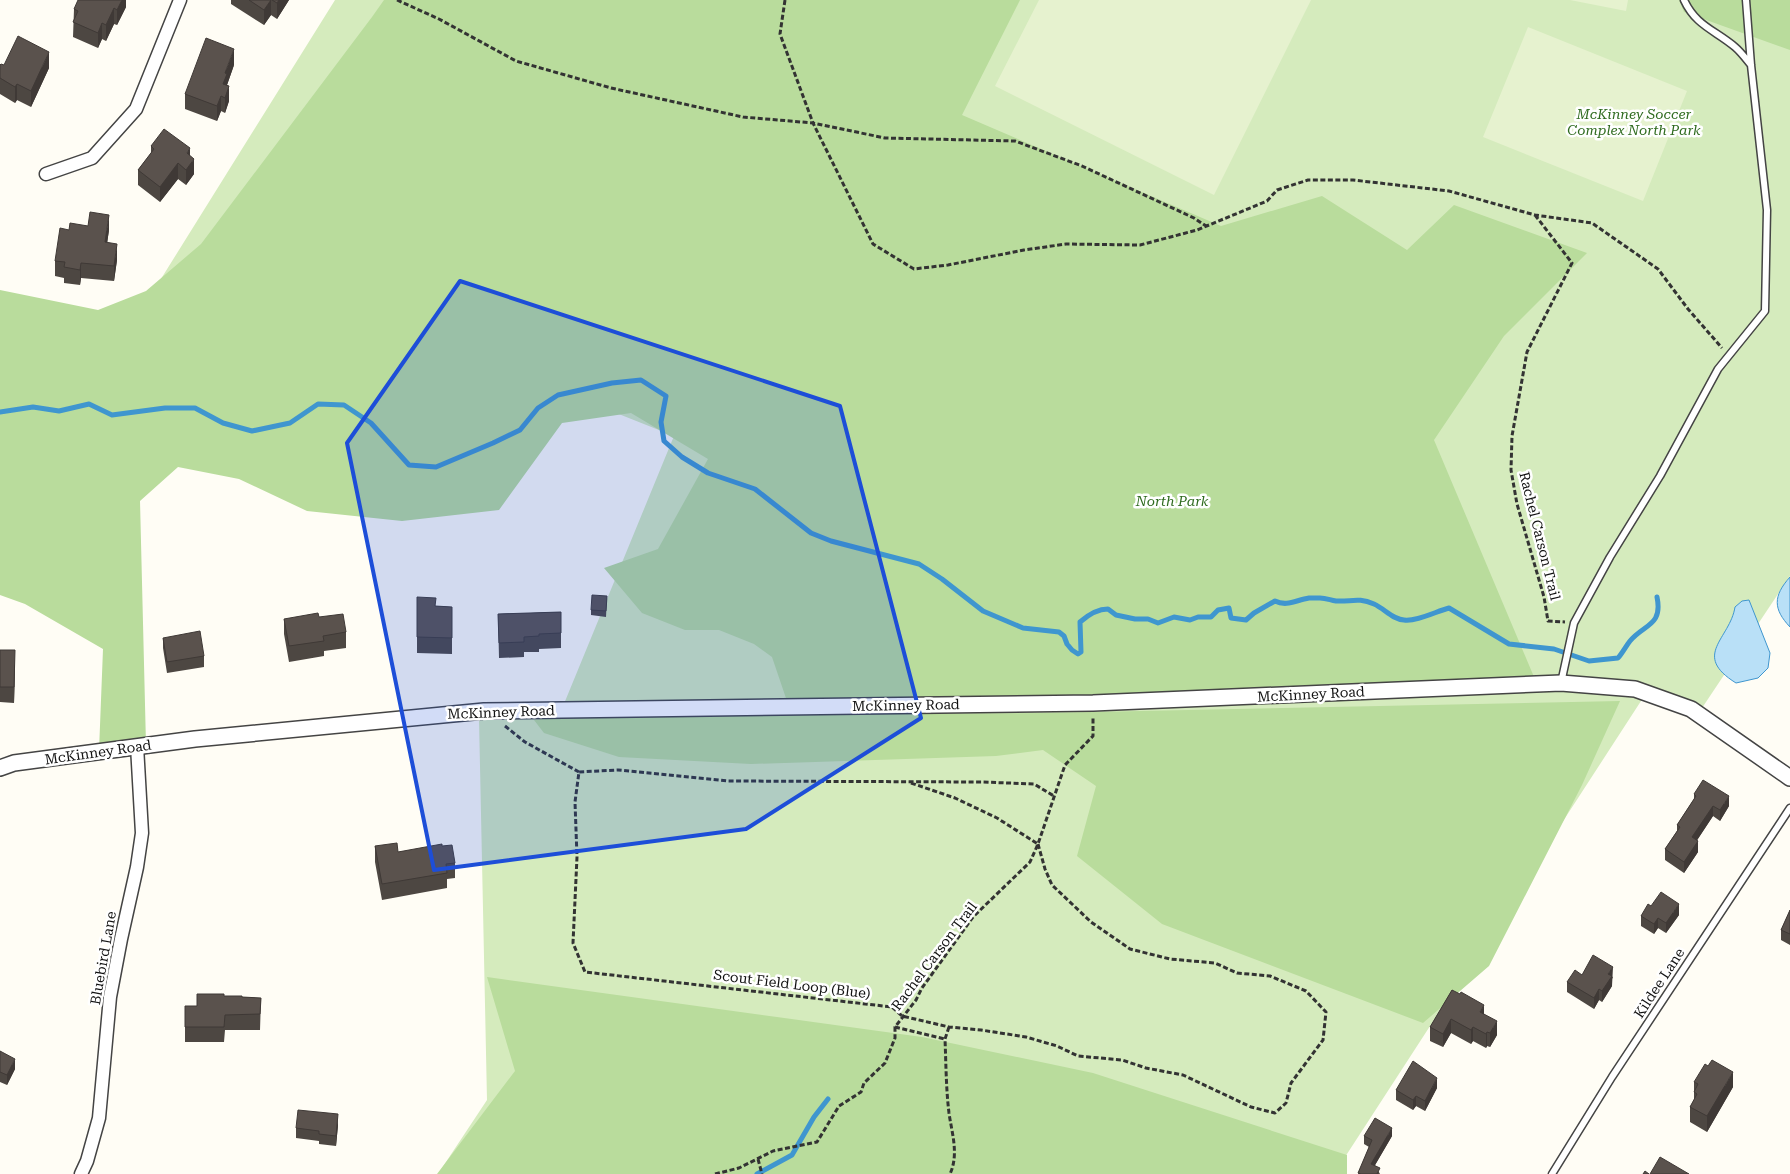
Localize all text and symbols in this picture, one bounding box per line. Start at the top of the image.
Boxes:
park label: McKinney Soccer Complex North Park [1567,106,1701,138]
street label: Rachel Carson Trail [1516,470,1564,602]
park label: North Park [1135,493,1209,509]
street label: McKinney Road [1257,683,1365,705]
street label: McKinney Road [852,696,960,714]
street label: McKinney Road [447,702,555,722]
street label: McKinney Road [44,737,152,767]
street label: Rachel Carson Trail [888,898,980,1013]
street label: Bluebird Lane [87,910,119,1006]
street label: Kildee Lane [1630,945,1688,1021]
street label: Scout Field Loop (Blue) [713,966,871,1002]

